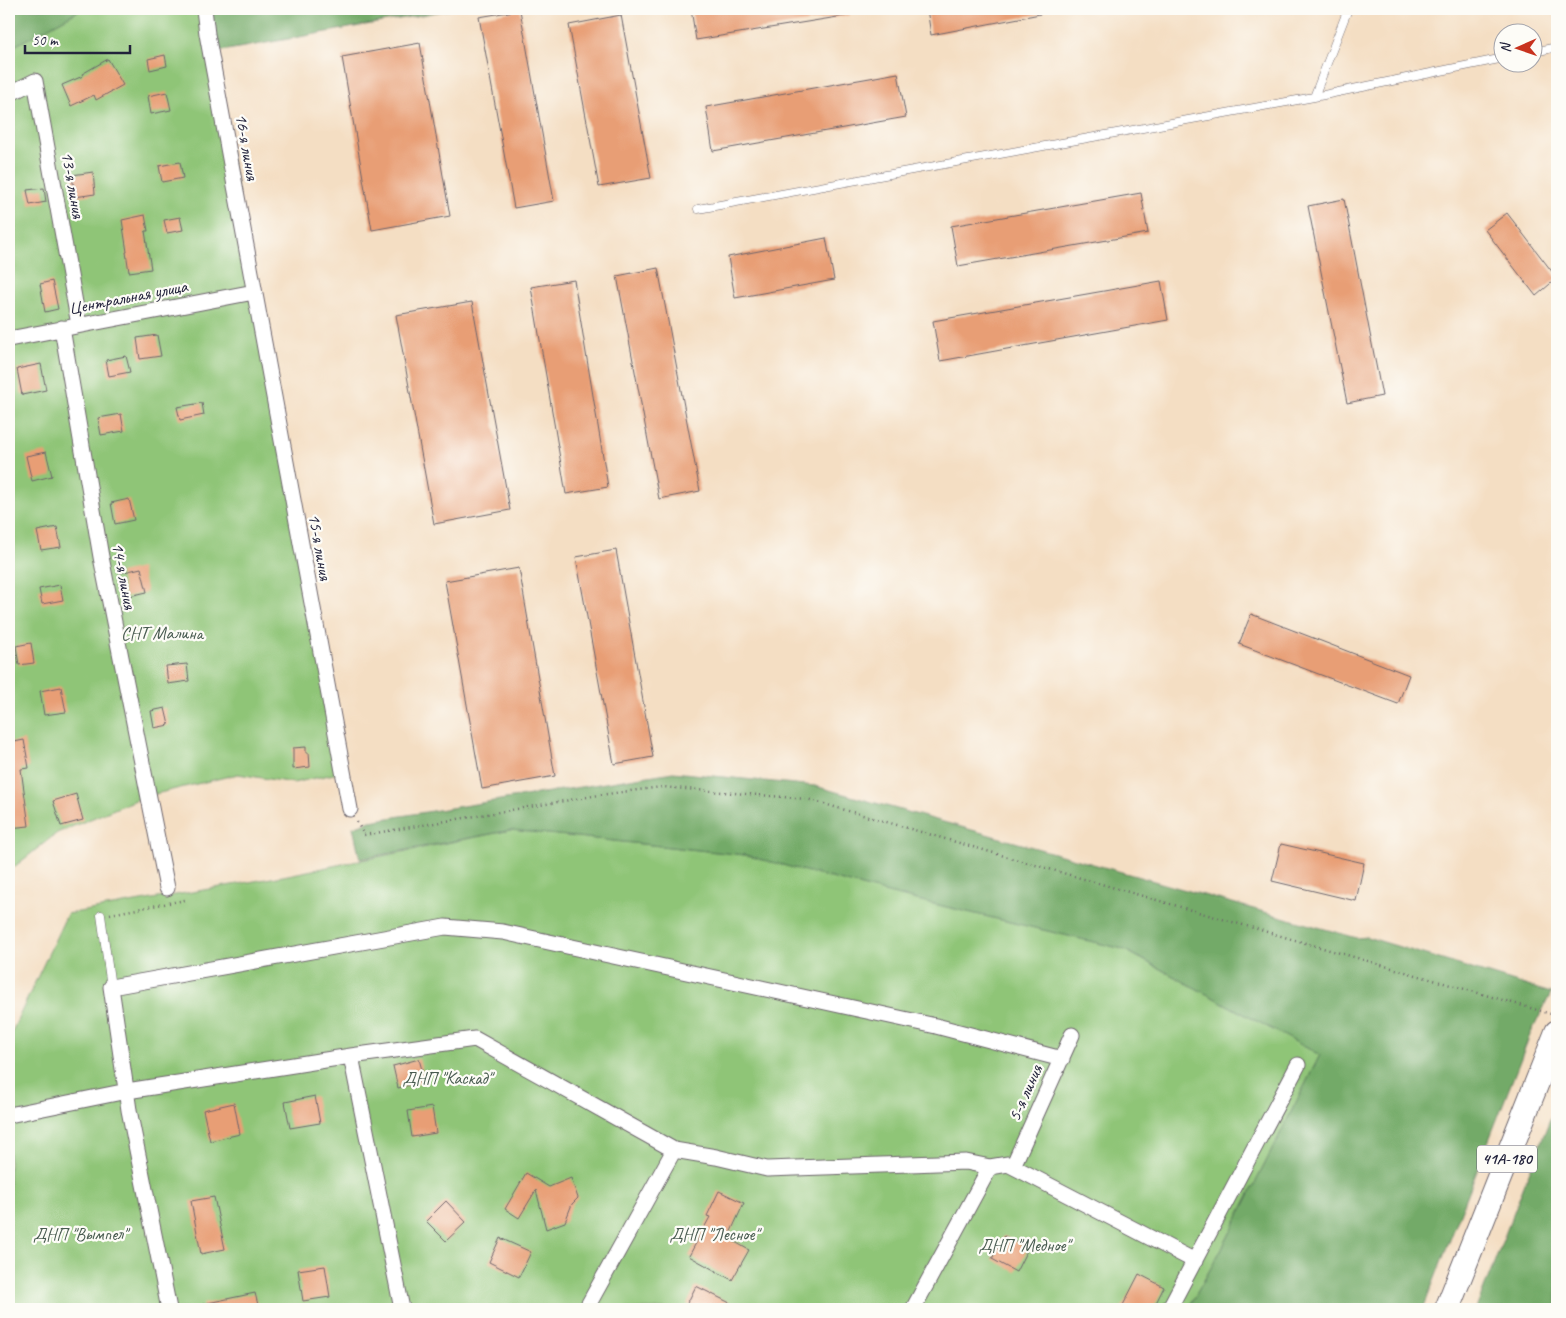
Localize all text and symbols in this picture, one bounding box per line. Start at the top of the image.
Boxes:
scale bar [25,22,130,54]
north arrow [1494,22,1544,72]
text: 50 m [32,31,59,50]
text: N [1497,41,1514,53]
street label: 16-я линия [230,112,264,184]
street label: 13-я линия [56,150,90,222]
street label: Центральная улица [67,274,190,319]
street label: 15-я линия [303,512,337,584]
street label: 14-я линия [107,541,142,613]
park label: СНТ Малина [121,622,204,644]
street label: 5-я линия [1003,1060,1048,1125]
park label: ДНП "Каскад" [402,1067,495,1089]
road number: 41А-180 [1477,1146,1537,1172]
park label: ДНП "Вымпел" [33,1223,131,1245]
park label: ДНП "Лесное" [669,1223,762,1245]
park label: ДНП "Медное" [978,1234,1073,1256]

